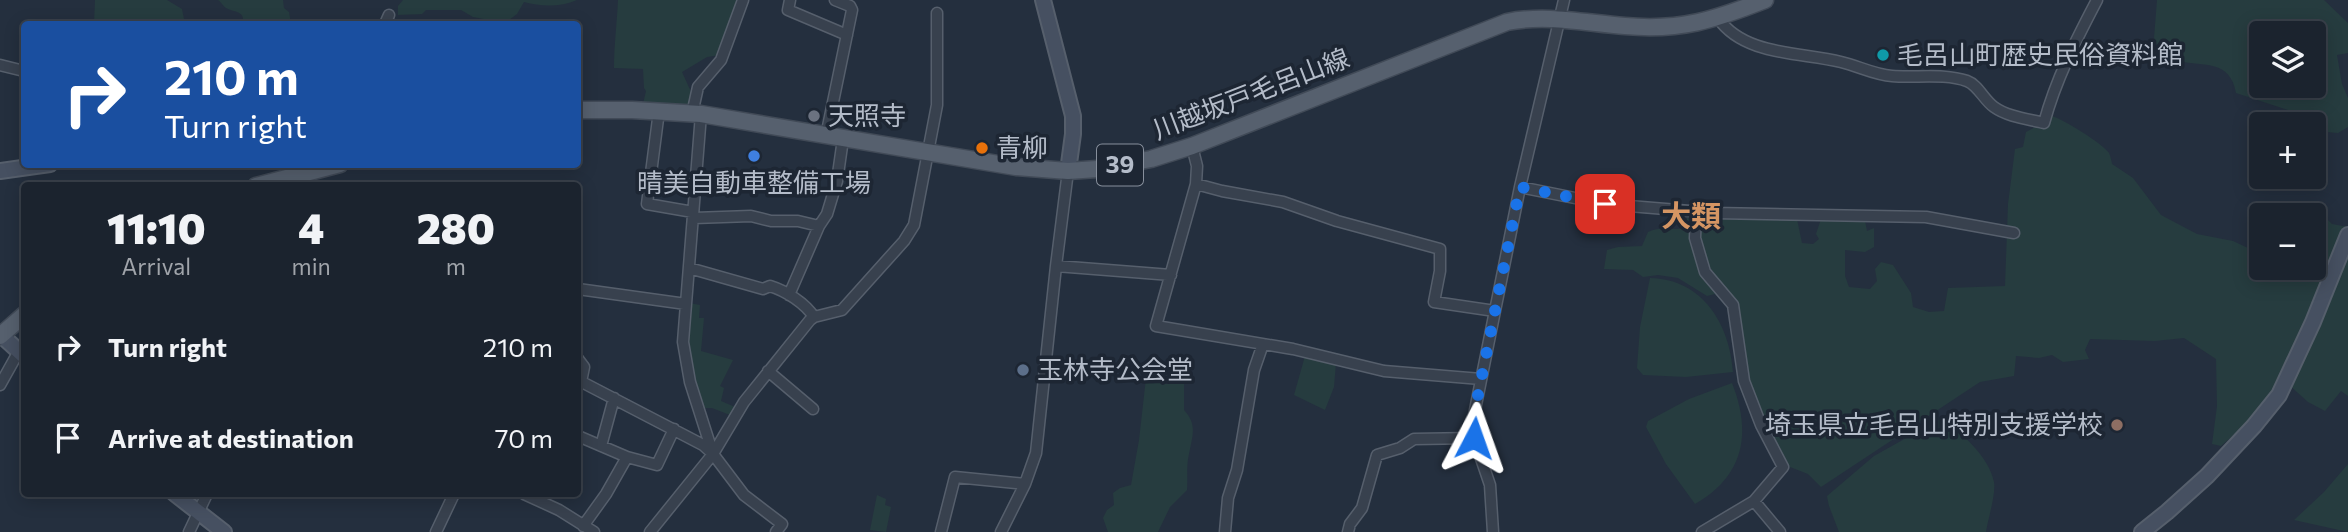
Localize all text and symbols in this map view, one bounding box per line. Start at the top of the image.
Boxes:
map controls [2249,21,2326,280]
button: layers [2249,21,2326,98]
place label: 毛呂山町歴史民俗資料館 [1897,38,2183,69]
street label: 川越坂戸毛呂山線 [1148,41,1353,144]
text: 210 m [164,45,299,105]
marker: 毛呂山町歴史民俗資料館 [1875,47,1891,63]
icon: right [49,49,140,140]
place label: 天照寺 [828,99,906,130]
text: Turn right [164,105,307,145]
marker: 天照寺 [806,108,822,124]
button: + [2249,112,2326,189]
place label: 青柳 [996,131,1048,162]
marker: 青柳 [974,140,990,156]
road number: 39 [1097,145,1143,186]
marker: 晴美自動車整備工場 [746,148,762,164]
place label: 晴美自動車整備工場 [637,166,871,197]
pin [1575,174,1635,234]
icon: arrive [1586,185,1624,223]
district label: 大類 [1661,196,1721,233]
text: 11:10 [107,201,206,253]
text: 4 [298,201,324,253]
text: 280 [417,201,495,253]
button: − [2249,203,2326,280]
text: Arrival [121,252,191,280]
text: min [292,252,331,280]
text: m [446,252,466,280]
icon: right [49,328,87,366]
text: Turn right [108,331,227,362]
text: 210 m [483,331,553,362]
place label: 玉林寺公会堂 [1037,353,1193,384]
marker: 玉林寺公会堂 [1015,362,1031,378]
position arrow [1437,401,1511,475]
place label: 埼玉県立毛呂山特別支援学校 [1765,408,2103,439]
marker: 埼玉県立毛呂山特別支援学校 [2109,417,2125,433]
icon: arrive [49,419,87,457]
text: Arrive at destination [108,422,354,453]
text: 70 m [495,422,553,453]

